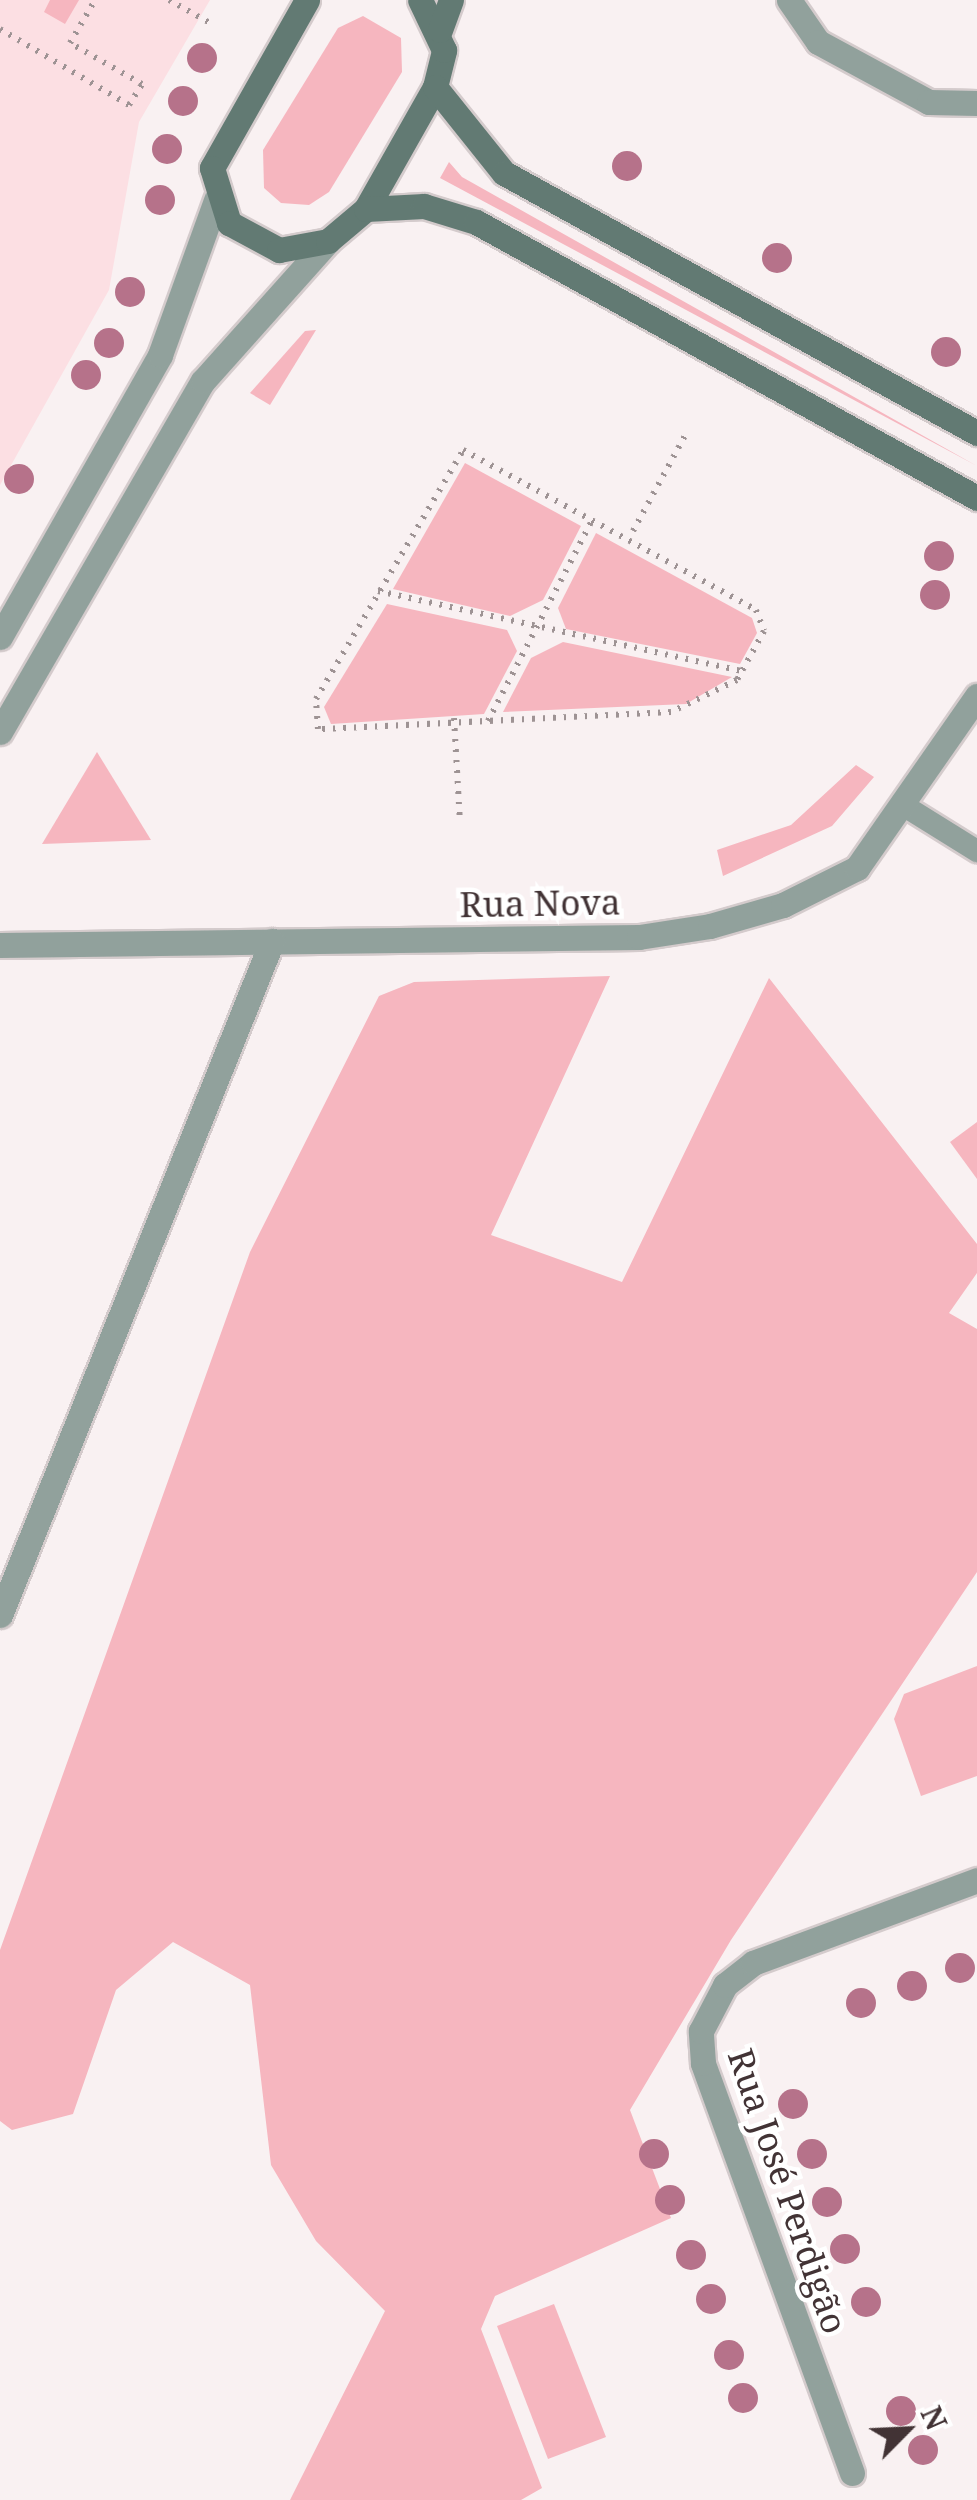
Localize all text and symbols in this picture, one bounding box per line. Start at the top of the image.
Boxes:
street label: Rua Nova [459,881,621,925]
street label: Rua José Perdigão [720,2043,856,2339]
north arrow [857,2380,957,2480]
text: N [913,2400,956,2436]

